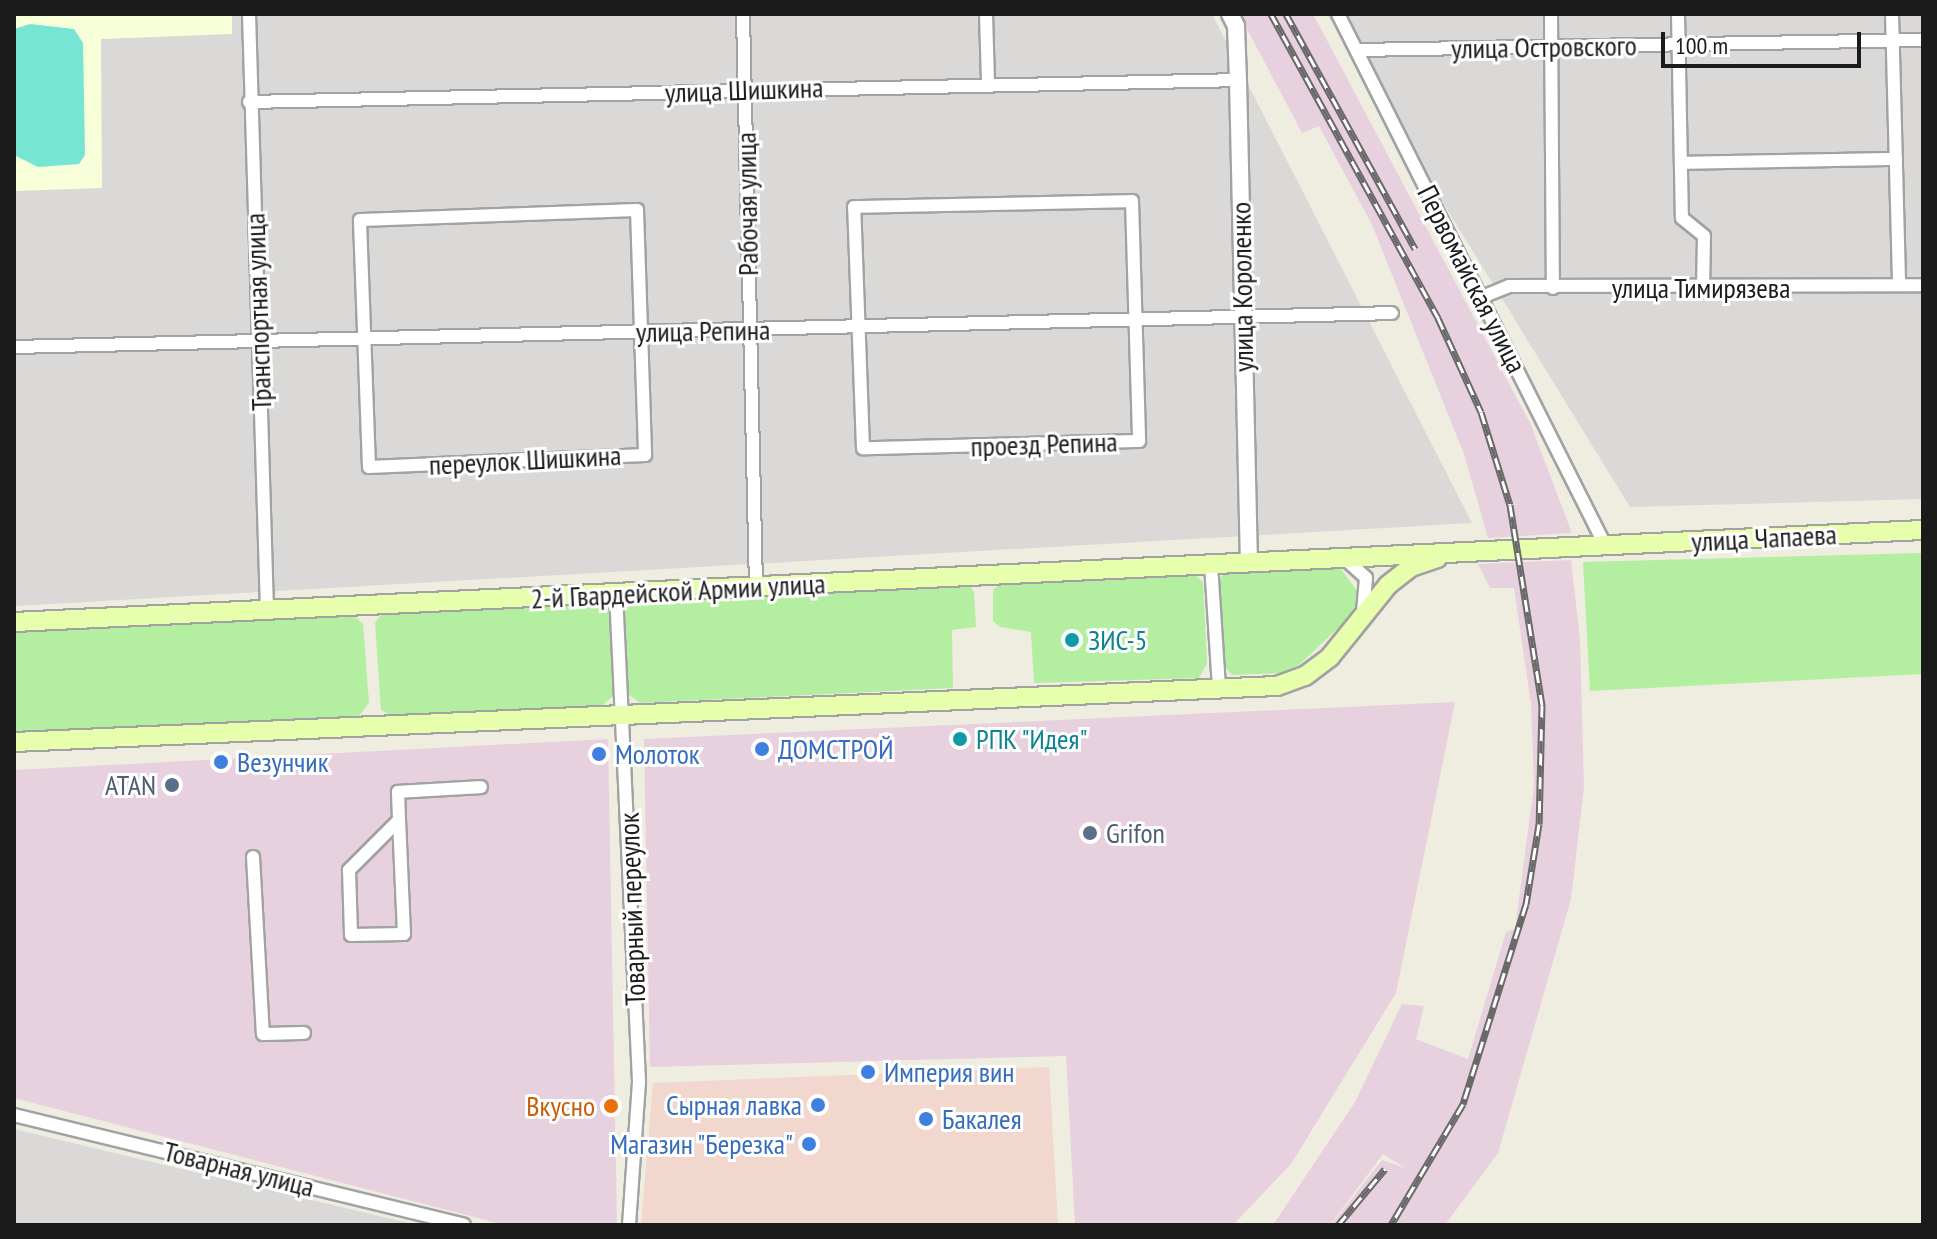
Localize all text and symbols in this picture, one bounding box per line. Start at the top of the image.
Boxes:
scale bar [1665,16,1865,66]
street label: улица Островского [1451,29,1637,65]
text: 100 m [1675,30,1728,61]
street label: улица Шишкина [664,70,824,110]
street label: Рабочая улица [729,132,765,276]
street label: Первомайская улица [1410,180,1534,378]
street label: улица Короленко [1224,202,1260,372]
street label: Транспортная улица [238,212,278,412]
street label: улица Тимирязева [1611,271,1791,305]
street label: улица Репина [636,313,770,349]
street label: проезд Репина [970,425,1118,463]
street label: переулок Шишкина [428,438,622,482]
street label: улица Чапаева [1690,517,1838,559]
street label: 2-й Гвардейской Армии улица [529,566,827,616]
place label: ЗИС-5 [1088,623,1147,657]
marker: ЗИС-5 [1063,631,1081,649]
place label: РПК "Идея" [976,722,1089,756]
marker: РПК "Идея" [951,730,969,748]
place label: ДОМСТРОЙ [778,732,893,766]
place label: Молоток [615,737,700,771]
marker: ДОМСТРОЙ [753,740,771,758]
place label: Везунчик [237,745,328,779]
marker: Молоток [590,745,608,763]
marker: Везунчик [212,753,230,771]
place label: ATAN [105,768,156,802]
marker: ATAN [163,776,181,794]
street label: Товарный переулок [612,812,652,1006]
place label: Grifon [1106,816,1165,850]
marker: Grifon [1081,824,1099,842]
place label: Империя вин [884,1055,1014,1089]
marker: Империя вин [859,1063,877,1081]
place label: Сырная лавка [666,1088,802,1122]
place label: Вкусно [526,1089,595,1123]
marker: Сырная лавка [809,1096,827,1114]
marker: Вкусно [602,1097,620,1115]
place label: Бакалея [942,1102,1021,1136]
marker: Бакалея [917,1110,935,1128]
place label: Магазин "Березка" [609,1127,793,1161]
street label: Товарная улица [160,1134,318,1204]
marker: Магазин "Березка" [800,1135,818,1153]

